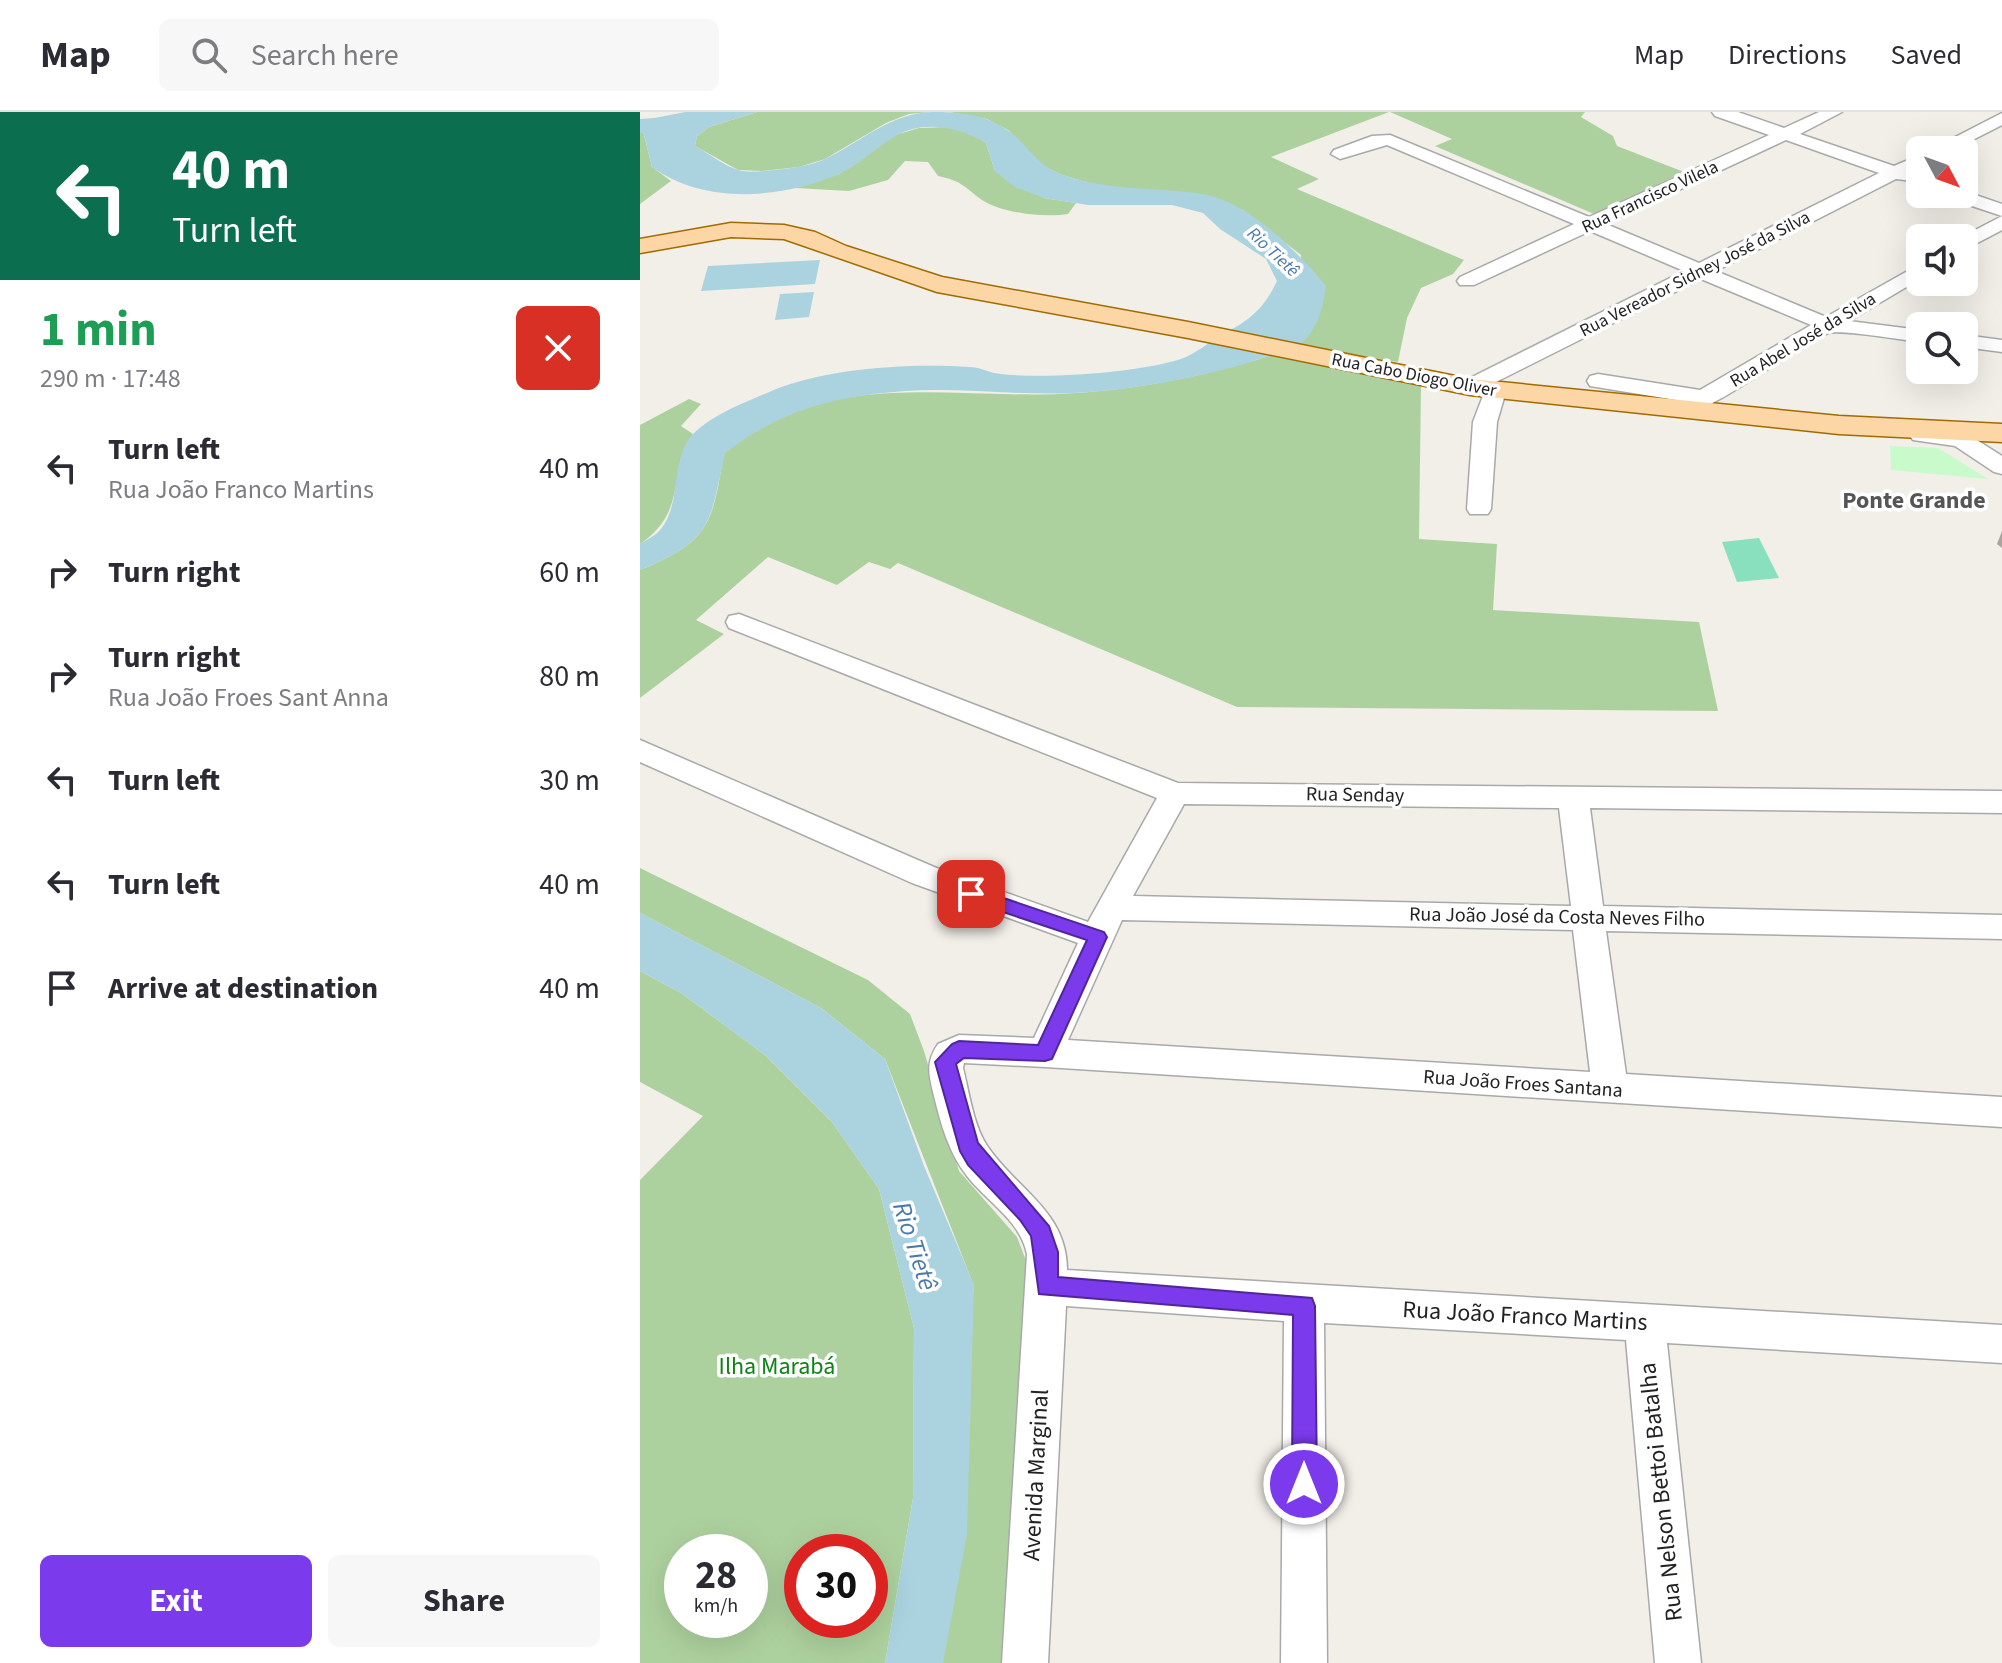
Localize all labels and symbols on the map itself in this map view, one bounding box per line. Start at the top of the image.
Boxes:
north arrow [1906,136,1978,208]
street label: Rua Francisco Vilela [1578,154,1722,240]
street label: Rua Vereador Sidney José da Silva [1575,205,1815,343]
water label: Rio Tietê [1241,221,1305,283]
street label: Rua Abel José da Silva [1725,286,1881,394]
street label: Rua Cabo Diogo Oliver [1330,347,1499,403]
district label: Ponte Grande [1842,483,1986,518]
street label: Rua Senday [1306,780,1405,810]
pin [937,860,1005,928]
street label: Rua João José da Costa Neves Filho [1409,900,1705,934]
street label: Rua João Froes Santana [1422,1063,1624,1105]
water label: Rio Tietê [883,1197,947,1296]
street label: Rua João Franco Martins [1402,1292,1648,1340]
park label: Ilha Marabá [719,1349,835,1384]
street label: Rua Nelson Bettoi Batalha [1630,1361,1692,1623]
street label: Avenida Marginal [1014,1388,1058,1562]
position arrow [1262,1442,1346,1526]
speed limit sign: 30 [784,1534,888,1638]

